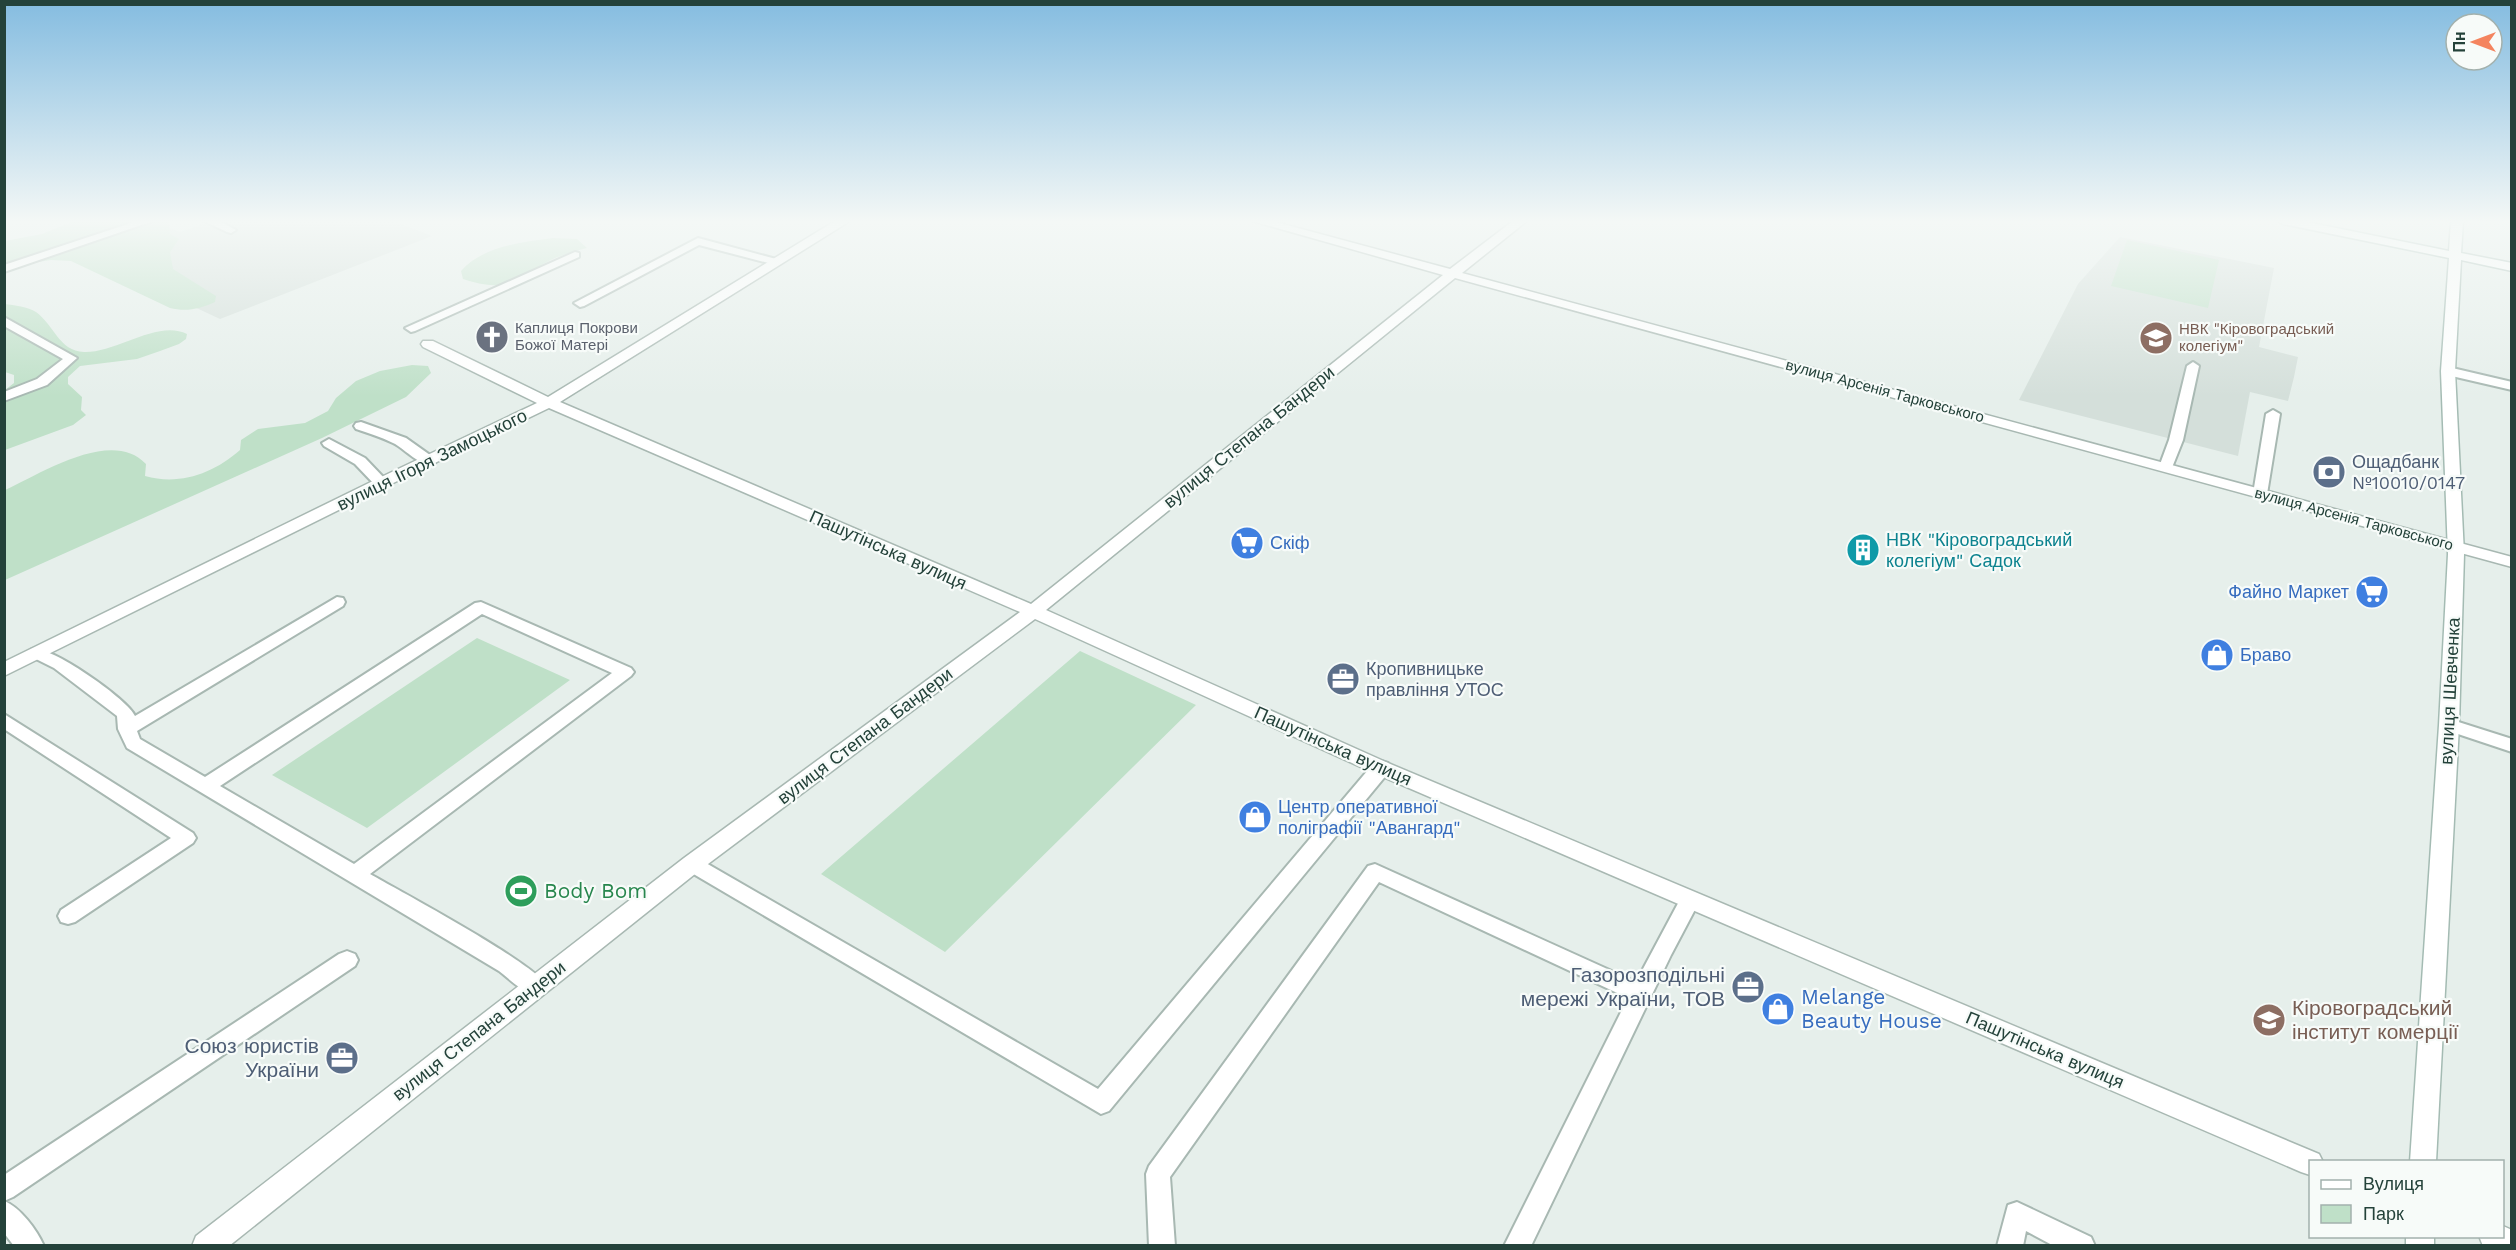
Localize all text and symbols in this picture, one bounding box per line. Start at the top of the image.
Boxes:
north arrow [2444,12,2504,72]
text: Пн [2450,31,2469,53]
church icon: Каплиця Покрови Божої Матері [474,319,510,355]
place label: Каплиця Покрови Божої Матері [515,319,638,354]
school or university icon: НВК "Кіровоградський колегіум" [2138,320,2174,356]
place label: НВК "Кіровоградський колегіум" [2179,320,2334,355]
street label: вулиця Арсенія Тарковського [1784,356,1986,426]
street label: вулиця Степана Бандери [1159,361,1338,512]
street label: вулиця Ігоря Замоцького [333,404,530,515]
place label: Ощадбанк №10010/0147 [2352,451,2465,493]
bank icon: Ощадбанк №10010/0147 [2311,454,2347,490]
street label: вулиця Арсенія Тарковського [2253,484,2455,554]
street label: Пашутінська вулиця [806,505,970,594]
supermarket icon: Скіф [1229,525,1265,561]
place label: НВК "Кіровоградський колегіум" Садок [1886,529,2072,571]
place label: Скіф [1270,532,1310,553]
building icon: НВК "Кіровоградський колегіум" Садок [1845,532,1881,568]
supermarket icon: Файно Маркет [2354,574,2390,610]
place label: Файно Маркет [2228,581,2349,602]
street label: вулиця Шевченка [2435,616,2464,765]
shop icon: Браво [2199,637,2235,673]
place label: Браво [2240,644,2291,665]
place label: Кропивницьке правління УТОС [1366,658,1504,700]
office icon: Кропивницьке правління УТОС [1325,661,1361,697]
street label: вулиця Степана Бандери [773,663,956,808]
street label: Пашутінська вулиця [1251,701,1415,790]
place label: Центр оперативної поліграфії "Авангард" [1278,796,1461,838]
shop icon: Центр оперативної поліграфії "Авангард" [1237,799,1273,835]
sports icon: Body Bom [503,873,539,909]
place label: Body Bom [544,878,647,903]
street label: вулиця Степана Бандери [388,957,569,1105]
place label: Газорозподільні мережі України, ТОВ [1521,962,1725,1011]
office icon: Газорозподільні мережі України, ТОВ [1730,969,1766,1005]
place label: Melange Beauty House [1801,984,1942,1033]
shop icon: Melange Beauty House [1760,991,1796,1027]
place label: Кіровоградський інститут комерції [2292,995,2459,1044]
school or university icon: Кіровоградський інститут комерції [2251,1002,2287,1038]
street label: Пашутінська вулиця [1963,1007,2127,1092]
place label: Союз юристів України [185,1033,319,1082]
office icon: Союз юристів України [324,1040,360,1076]
legend [2309,1160,2504,1238]
text: Вулиця [2363,1173,2424,1194]
text: Парк [2363,1203,2404,1224]

